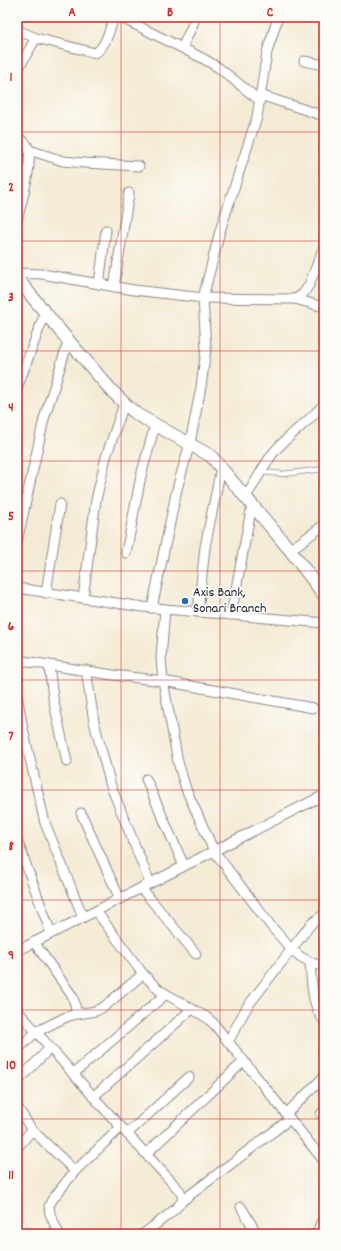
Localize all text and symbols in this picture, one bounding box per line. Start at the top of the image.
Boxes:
text: A [68,4,76,23]
text: B [167,4,173,23]
text: C [267,4,274,23]
text: 1 [10,69,13,88]
text: 2 [8,179,14,198]
text: 3 [8,289,14,308]
text: 4 [8,399,14,418]
text: 5 [8,508,14,527]
place label: Axis Bank, Sonari Branch [193,583,266,619]
marker: Axis Bank, Sonari Branch [180,596,190,606]
text: 6 [8,618,15,637]
text: 7 [9,728,14,747]
text: 8 [8,838,14,857]
text: 9 [8,947,14,966]
text: 10 [6,1057,16,1076]
text: 11 [8,1167,14,1186]

